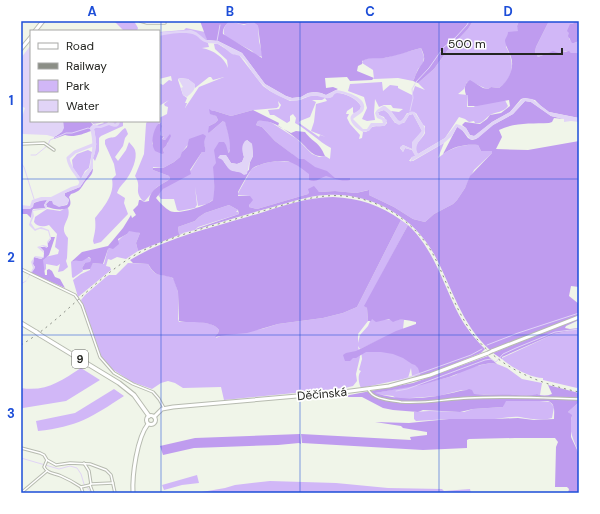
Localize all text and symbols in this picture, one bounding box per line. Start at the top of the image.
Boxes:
text: A [87,3,97,20]
text: B [226,3,234,20]
text: C [365,3,375,20]
text: D [503,3,513,20]
legend [30,30,160,122]
scale bar [442,30,562,56]
text: 500 m [448,36,486,52]
text: Road [66,38,94,54]
text: Railway [66,58,107,74]
text: Park [66,78,90,94]
text: 1 [9,92,13,109]
text: Water [66,98,100,114]
text: 2 [7,249,15,266]
road number: 9 [72,350,88,368]
street label: Děčínská [296,384,348,404]
text: 3 [7,405,15,422]

